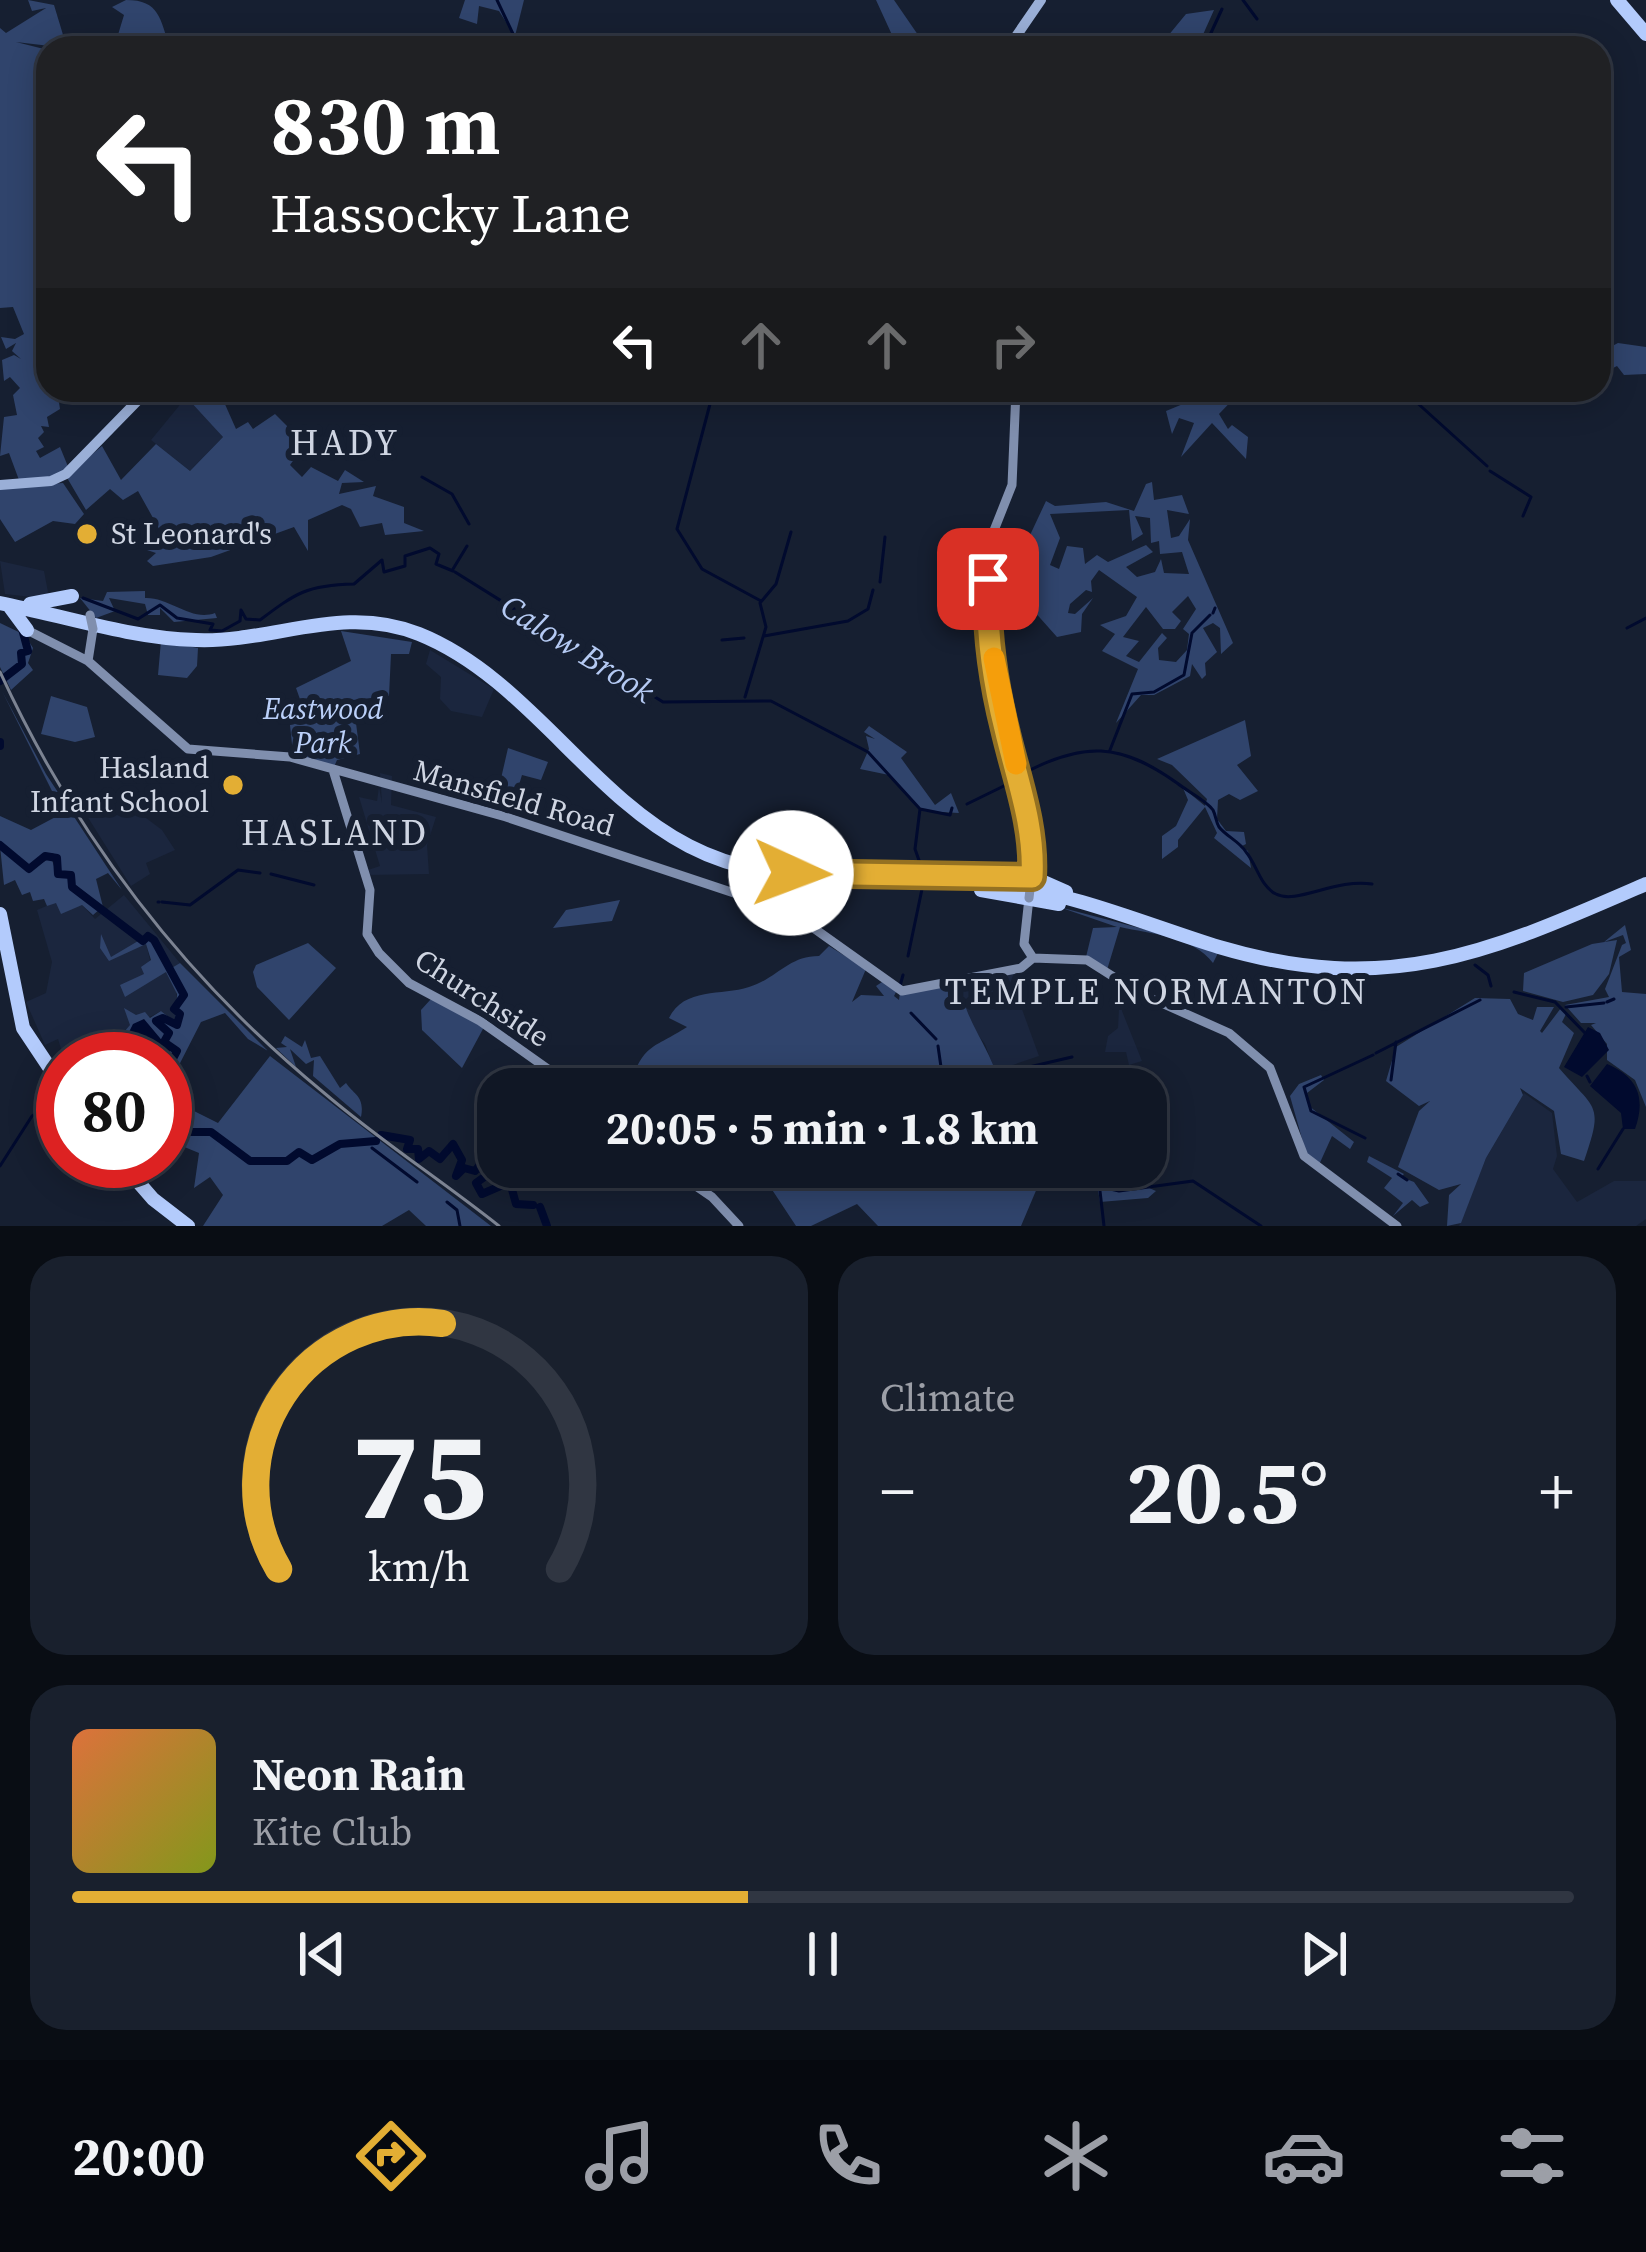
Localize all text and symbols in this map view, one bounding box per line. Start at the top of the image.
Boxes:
text: 830 m [270,67,501,182]
icon: left [72,84,228,240]
text: Hassocky Lane [270,176,631,250]
icon: left [602,312,668,378]
icon: ahead [728,312,794,378]
icon: ahead [854,312,920,378]
icon: right [980,312,1046,378]
district label: HADY [290,418,400,467]
place label: St Leonard's [111,513,272,554]
marker: St Leonard's [74,521,100,547]
pin [937,528,1039,630]
icon: arrive [955,546,1021,612]
water label: Calow Brook [492,583,664,714]
park label: Eastwood Park [262,688,384,763]
place label: Hasland Infant School [30,747,209,822]
street label: Mansfield Road [409,749,619,846]
marker: Hasland Infant School [220,772,246,798]
district label: HASLAND [241,808,429,857]
position arrow [728,810,854,936]
street label: Churchside [407,939,558,1057]
district label: TEMPLE NORMANTON [945,967,1369,1016]
speed limit sign: 80 [36,1032,192,1188]
text: 20:05 · 5 min · 1.8 km [606,1097,1039,1159]
text: Climate [880,1371,1015,1424]
text: 75 [351,1389,487,1560]
text: 20.5° [1126,1430,1328,1553]
text: − [880,1446,915,1536]
text: + [1539,1446,1574,1536]
text: km/h [368,1536,470,1594]
text: Neon Rain [252,1743,465,1805]
text: Kite Club [252,1805,412,1858]
icon: previous [289,1921,355,1987]
icon: pause [790,1921,856,1987]
icon: next [1291,1921,1357,1987]
icon: directions [349,2114,433,2198]
icon: music [578,2114,662,2198]
icon: phone [806,2114,890,2198]
icon: climate [1034,2114,1118,2198]
icon: car [1262,2114,1346,2198]
icon: filters [1490,2114,1574,2198]
text: 20:00 [72,2119,205,2193]

